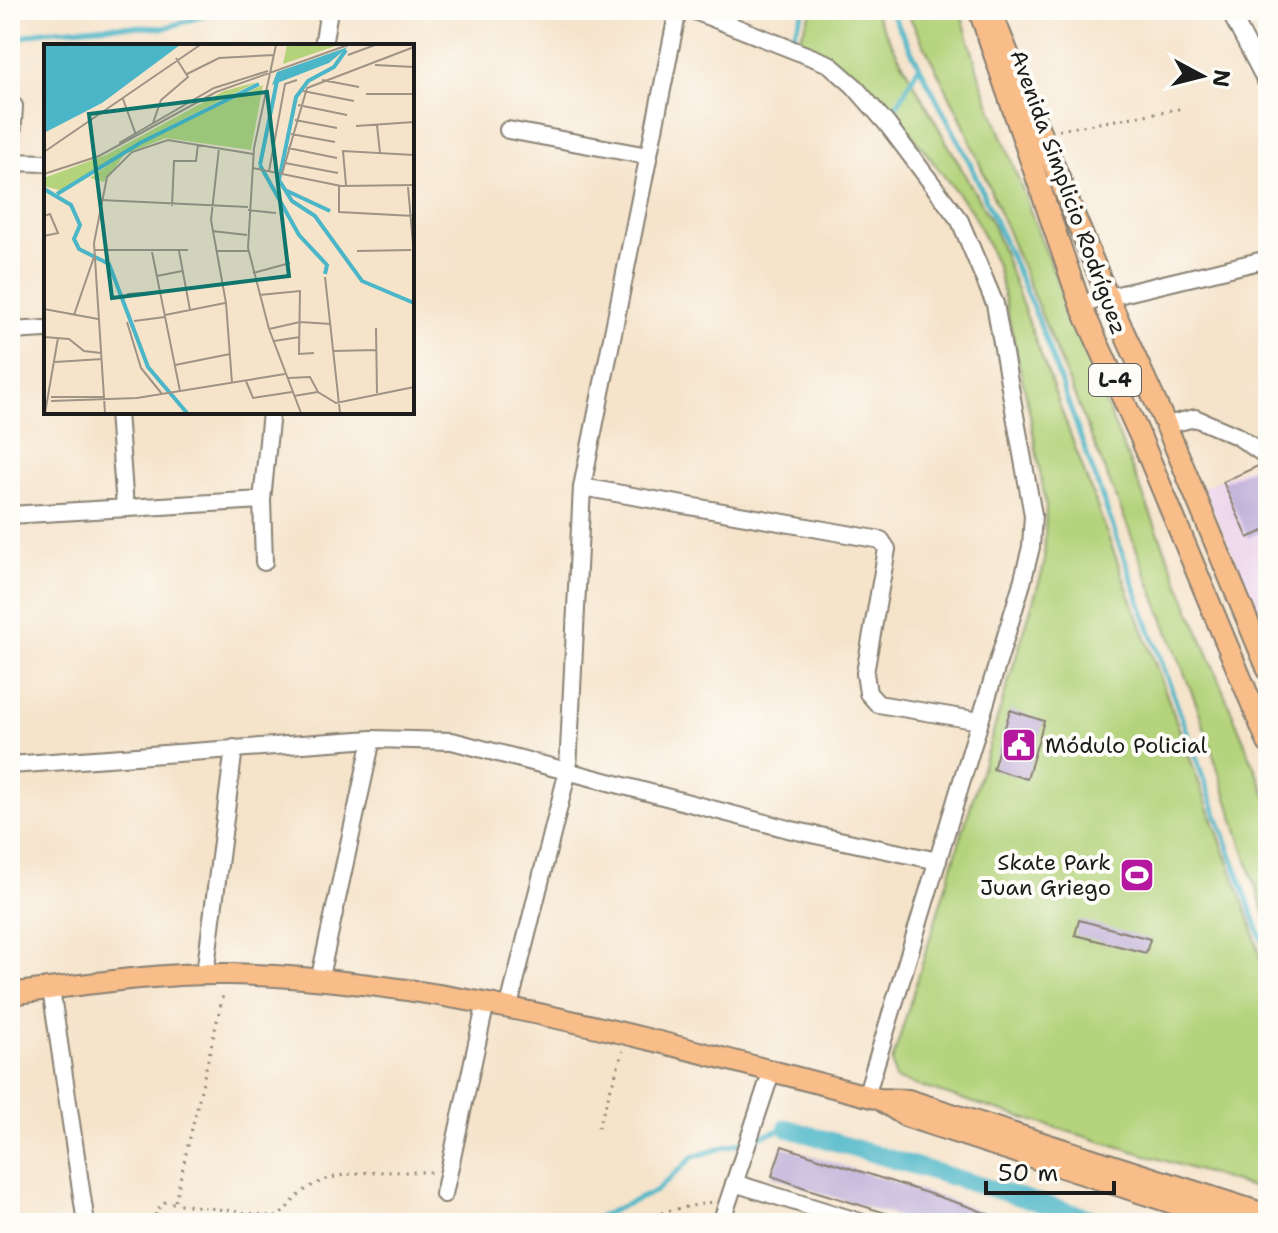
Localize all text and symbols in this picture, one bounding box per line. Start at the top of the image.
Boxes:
north arrow [1162,36,1242,116]
inset map [44,44,414,414]
street label: Avenida Simplicio Rodríguez [1003,46,1134,339]
text: N [1206,68,1237,89]
road number: L-4 [1089,364,1141,396]
public building icon: Módulo Policial [1000,726,1038,764]
place label: Módulo Policial [1045,731,1208,760]
place label: Skate Park Juan Griego [980,848,1111,902]
sports icon: Skate Park Juan Griego [1118,856,1156,894]
scale bar [986,1145,1114,1195]
text: 50 m [998,1157,1058,1189]

